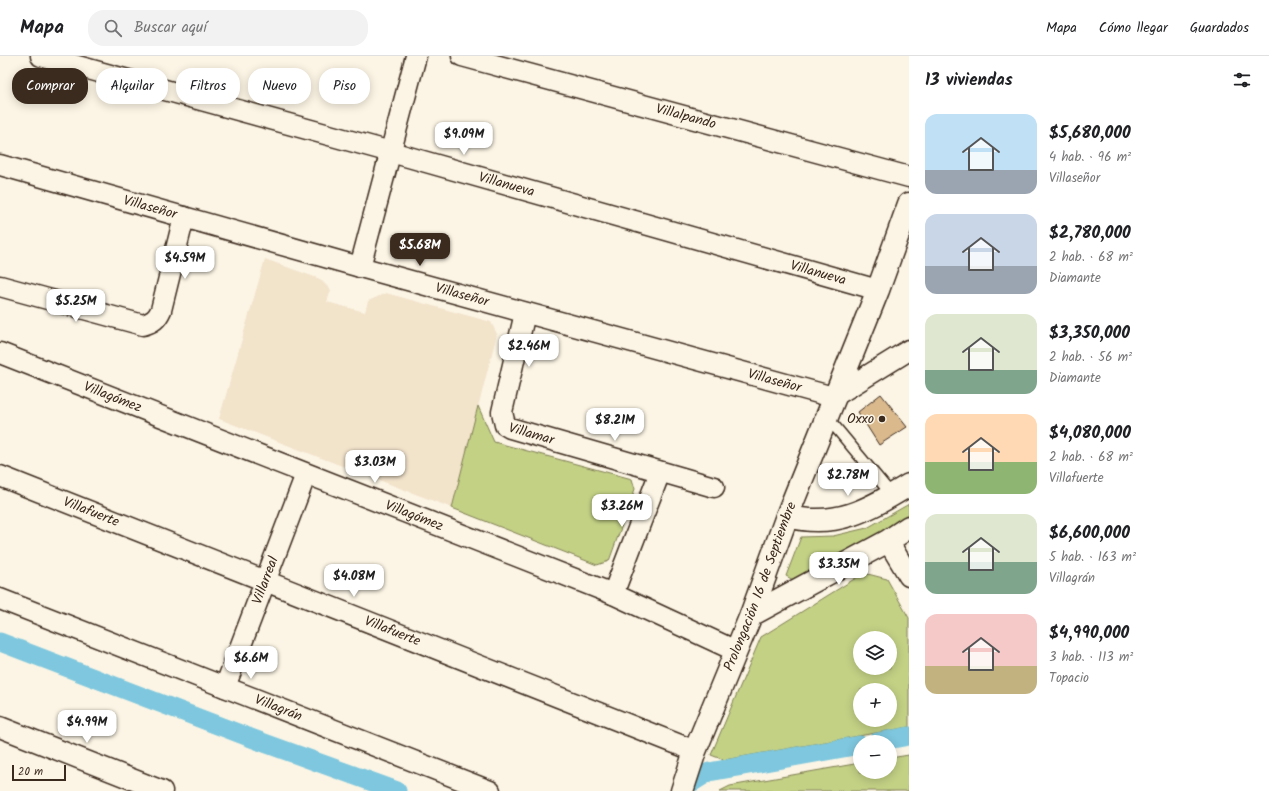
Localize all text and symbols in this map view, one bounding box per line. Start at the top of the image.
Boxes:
search box [88,10,368,46]
text: Mapa [20,13,64,43]
text: Buscar aquí [134,16,207,40]
icon: search [102,17,124,39]
text: Mapa [1046,17,1077,39]
text: Cómo llegar [1099,17,1168,39]
text: Guardados [1190,17,1249,39]
text: 13 viviendas [925,67,1013,94]
chip: Comprar [12,68,88,104]
chip: Alquilar [96,68,168,104]
chip: Filtros [176,68,240,104]
chip: Nuevo [248,68,311,104]
chip: Piso [319,68,370,104]
icon: filters [1231,69,1253,91]
street label: Villalpando [653,98,719,135]
text: $5,680,000 [1049,120,1131,147]
pin: $9.09M [431,122,497,156]
text: $9.09M [444,124,484,145]
icon: home [957,130,1005,178]
text: 4 hab. · 96 m² [1049,147,1131,168]
street label: Villanueva [476,166,537,203]
text: Villaseñor [1049,168,1100,189]
street label: Villaseñor [121,189,181,226]
text: $2,780,000 [1049,220,1131,247]
icon: home [957,230,1005,278]
pin: $5.68M [387,233,453,267]
text: $5.68M [399,235,441,256]
pin: $4.59M [152,246,218,280]
text: 2 hab. · 68 m² [1049,247,1133,268]
text: $4.59M [165,248,205,269]
street label: Villanueva [788,255,849,291]
text: Diamante [1049,268,1101,289]
street label: Villaseñor [433,277,493,313]
pin: $5.25M [43,289,109,323]
text: $5.25M [55,291,97,312]
text: $3,350,000 [1049,320,1130,347]
icon: home [957,330,1005,378]
pin: $2.46M [496,334,562,368]
text: $2.46M [508,336,550,357]
text: 2 hab. · 56 m² [1049,347,1132,368]
street label: Villaseñor [745,363,805,399]
text: Diamante [1049,368,1101,389]
street label: Villagómez [80,376,145,419]
pin: $8.21M [582,408,648,442]
place label: Oxxo [847,408,874,430]
text: $8.21M [595,410,635,431]
marker: Oxxo [877,414,887,424]
street label: Villamar [506,417,558,452]
text: $4,080,000 [1049,420,1131,447]
icon: home [957,430,1005,478]
text: 2 hab. · 68 m² [1049,447,1133,468]
pin: $3.03M [342,450,408,484]
text: $3.03M [354,452,396,473]
pin: $2.78M [815,463,881,497]
text: $2.78M [827,465,869,486]
text: Villafuerte [1049,468,1104,489]
street label: Villafuerte [60,491,123,533]
street label: Villagómez [382,494,446,537]
pin: $3.26M [589,494,655,528]
text: $3.26M [601,496,643,517]
street label: Prolongación 16 de Septiembre [718,498,803,675]
text: $6,600,000 [1049,520,1130,547]
icon: home [957,530,1005,578]
text: 5 hab. · 163 m² [1049,547,1136,568]
pin: $3.35M [806,552,872,586]
street label: Villarreal [246,553,285,608]
text: $3.35M [818,554,860,575]
pin: $4.08M [321,564,387,598]
text: $4.08M [333,566,375,587]
text: Villagrán [1049,568,1095,589]
street label: Villafuerte [361,610,424,653]
text: $4,990,000 [1049,620,1129,647]
icon: home [957,630,1005,678]
map controls [853,631,897,779]
button: layers [853,631,897,675]
pin: $6.6M [223,646,279,680]
text: 3 hab. · 113 m² [1049,647,1133,668]
text: $6.6M [234,648,268,669]
text: Topacio [1049,668,1089,689]
button: + [853,683,897,727]
street label: Villagrán [251,689,306,727]
pin: $4.99M [54,710,120,744]
text: $4.99M [67,712,107,733]
button: − [853,735,897,779]
scale bar [12,763,66,782]
text: 20 m [18,763,43,781]

